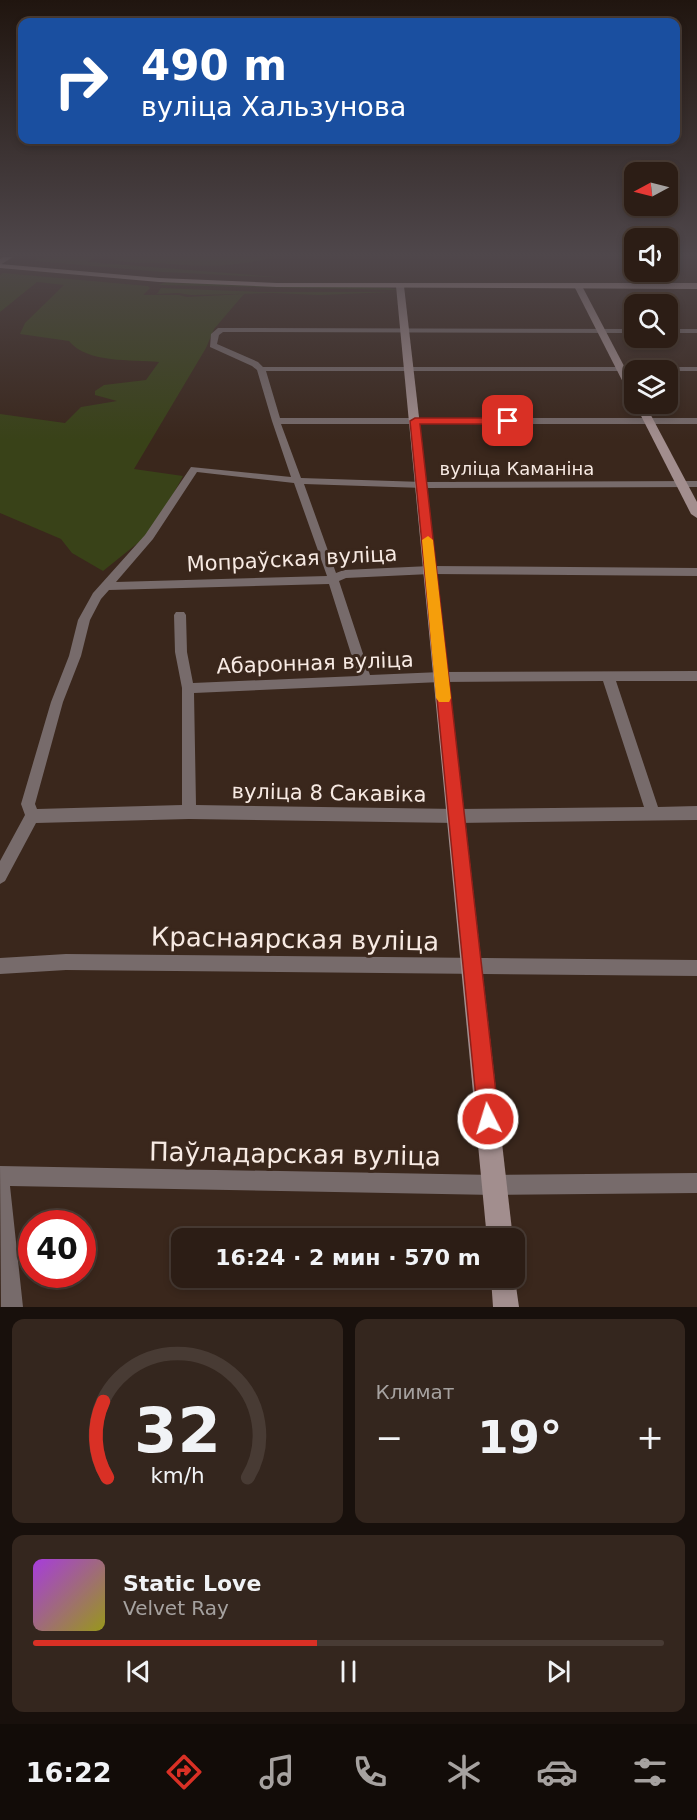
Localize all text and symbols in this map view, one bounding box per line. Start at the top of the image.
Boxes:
text: 490 m [141,41,287,90]
icon: right [42,42,120,120]
text: вуліца Хальзунова [141,91,406,122]
north arrow [624,162,678,216]
map controls [624,162,678,414]
button: sound [624,228,678,282]
button: search [624,294,678,348]
button: layers [624,360,678,414]
pin [482,395,533,446]
icon: arrive [491,404,524,437]
street label: вуліца Каманіна [440,458,594,479]
street label: Мопраўская вуліца [186,541,398,577]
street label: Абаронная вуліца [216,648,414,678]
street label: вуліца 8 Сакавіка [231,779,427,807]
street label: Краснаярская вуліца [151,921,439,957]
position arrow [456,1087,520,1151]
street label: Паўладарская вуліца [149,1136,441,1172]
speed limit sign: 40 [18,1210,96,1288]
text: 16:24 · 2 мин · 570 m [215,1245,481,1270]
text: Климат [376,1380,454,1404]
text: 32 [134,1394,221,1467]
text: 19° [477,1411,562,1464]
text: − [376,1418,403,1457]
text: + [636,1418,664,1457]
text: km/h [150,1463,204,1488]
text: Static Love [123,1571,261,1596]
text: Velvet Ray [123,1596,229,1620]
icon: previous [122,1655,155,1688]
icon: pause [332,1655,365,1688]
icon: next [542,1655,575,1688]
icon: directions [163,1751,205,1793]
icon: music [256,1751,298,1793]
icon: phone [349,1751,391,1793]
icon: climate [443,1751,485,1793]
icon: car [536,1751,578,1793]
icon: filters [629,1751,671,1793]
text: 16:22 [26,1757,112,1788]

